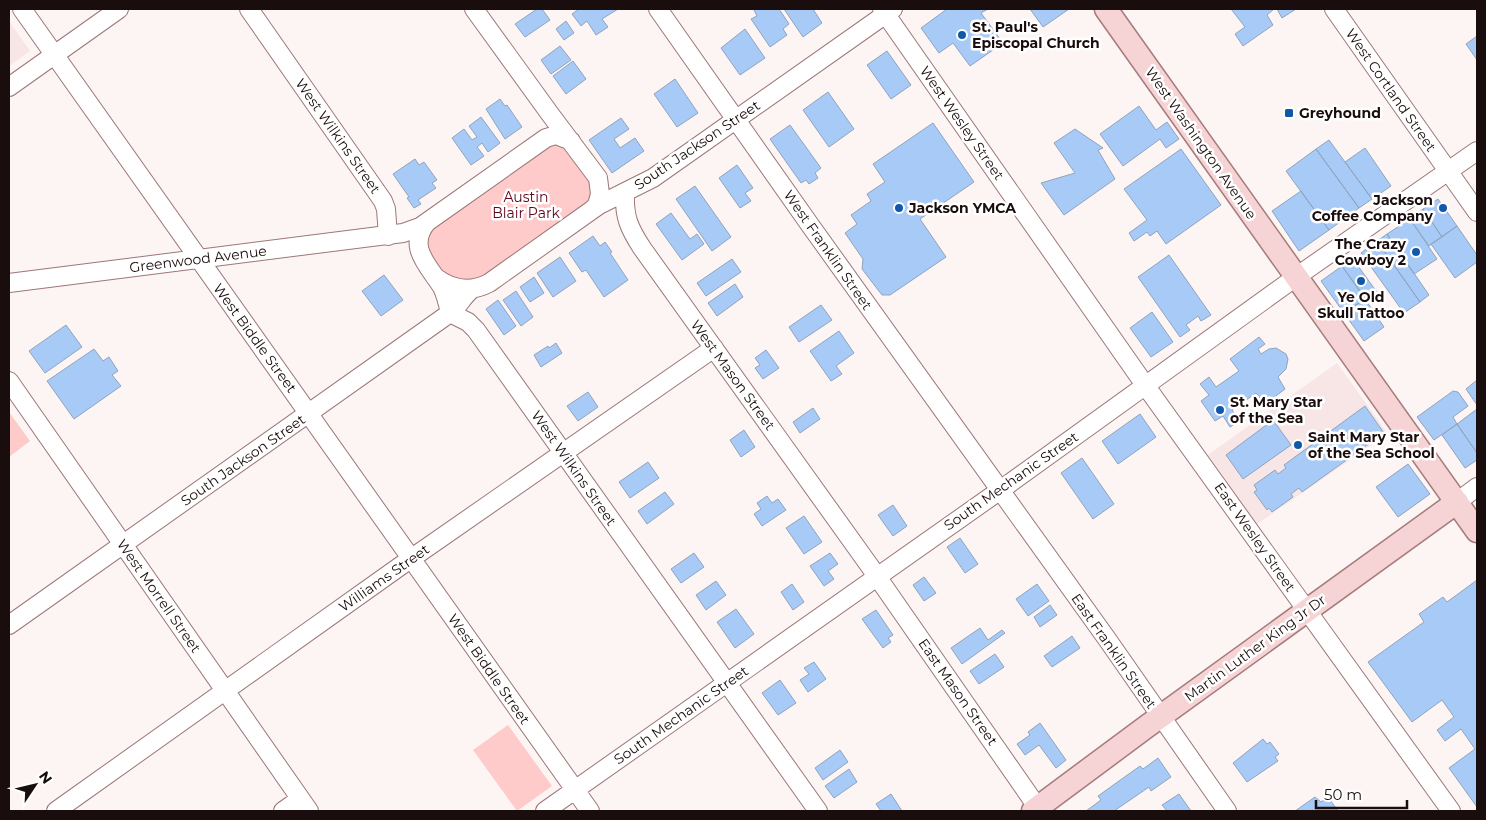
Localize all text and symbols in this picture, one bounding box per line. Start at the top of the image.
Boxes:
place label: St. Paul's Episcopal Church [972,18,1100,52]
street label: West Cortland Street [1342,25,1441,155]
marker: St. Paul's Episcopal Church [956,29,968,41]
street label: West Wesley Street [916,62,1008,184]
street label: West Washington Avenue [1142,63,1260,223]
street label: West Wilkins Street [291,75,385,197]
street label: South Jackson Street [631,96,764,194]
place label: Greyhound [1299,104,1381,122]
marker: Greyhound [1283,107,1295,119]
street label: West Franklin Street [780,187,876,314]
park label: Austin Blair Park [492,188,560,222]
place label: Jackson Coffee Company [1312,191,1434,225]
place label: Jackson YMCA [908,199,1016,217]
marker: Jackson YMCA [893,202,905,214]
marker: Jackson Coffee Company [1437,202,1449,214]
place label: The Crazy Cowboy 2 [1335,235,1407,269]
street label: Greenwood Avenue [128,242,268,276]
marker: The Crazy Cowboy 2 [1410,246,1422,258]
marker: Ye Old Skull Tattoo [1355,275,1367,287]
street label: West Biddle Street [209,280,301,397]
place label: Ye Old Skull Tattoo [1318,288,1404,322]
street label: West Mason Street [687,316,779,434]
place label: St. Mary Star of the Sea [1230,393,1323,427]
marker: St. Mary Star of the Sea [1214,404,1226,416]
street label: West Wilkins Street [527,407,621,529]
street label: South Jackson Street [177,410,309,510]
street label: South Mechanic Street [940,428,1082,534]
place label: Saint Mary Star of the Sea School [1308,428,1435,462]
marker: Saint Mary Star of the Sea School [1292,439,1304,451]
street label: East Wesley Street [1210,479,1300,595]
street label: West Morrell Street [113,536,205,657]
street label: Williams Street [335,540,433,616]
street label: East Franklin Street [1067,590,1161,712]
street label: Martin Luther King Jr Dr [1181,590,1330,705]
street label: West Biddle Street [444,610,534,728]
street label: East Mason Street [914,635,1002,749]
street label: South Mechanic Street [610,662,752,768]
north arrow [10,760,60,810]
text: N [35,768,56,787]
scale bar [1316,778,1407,810]
text: 50 m [1324,785,1362,804]

